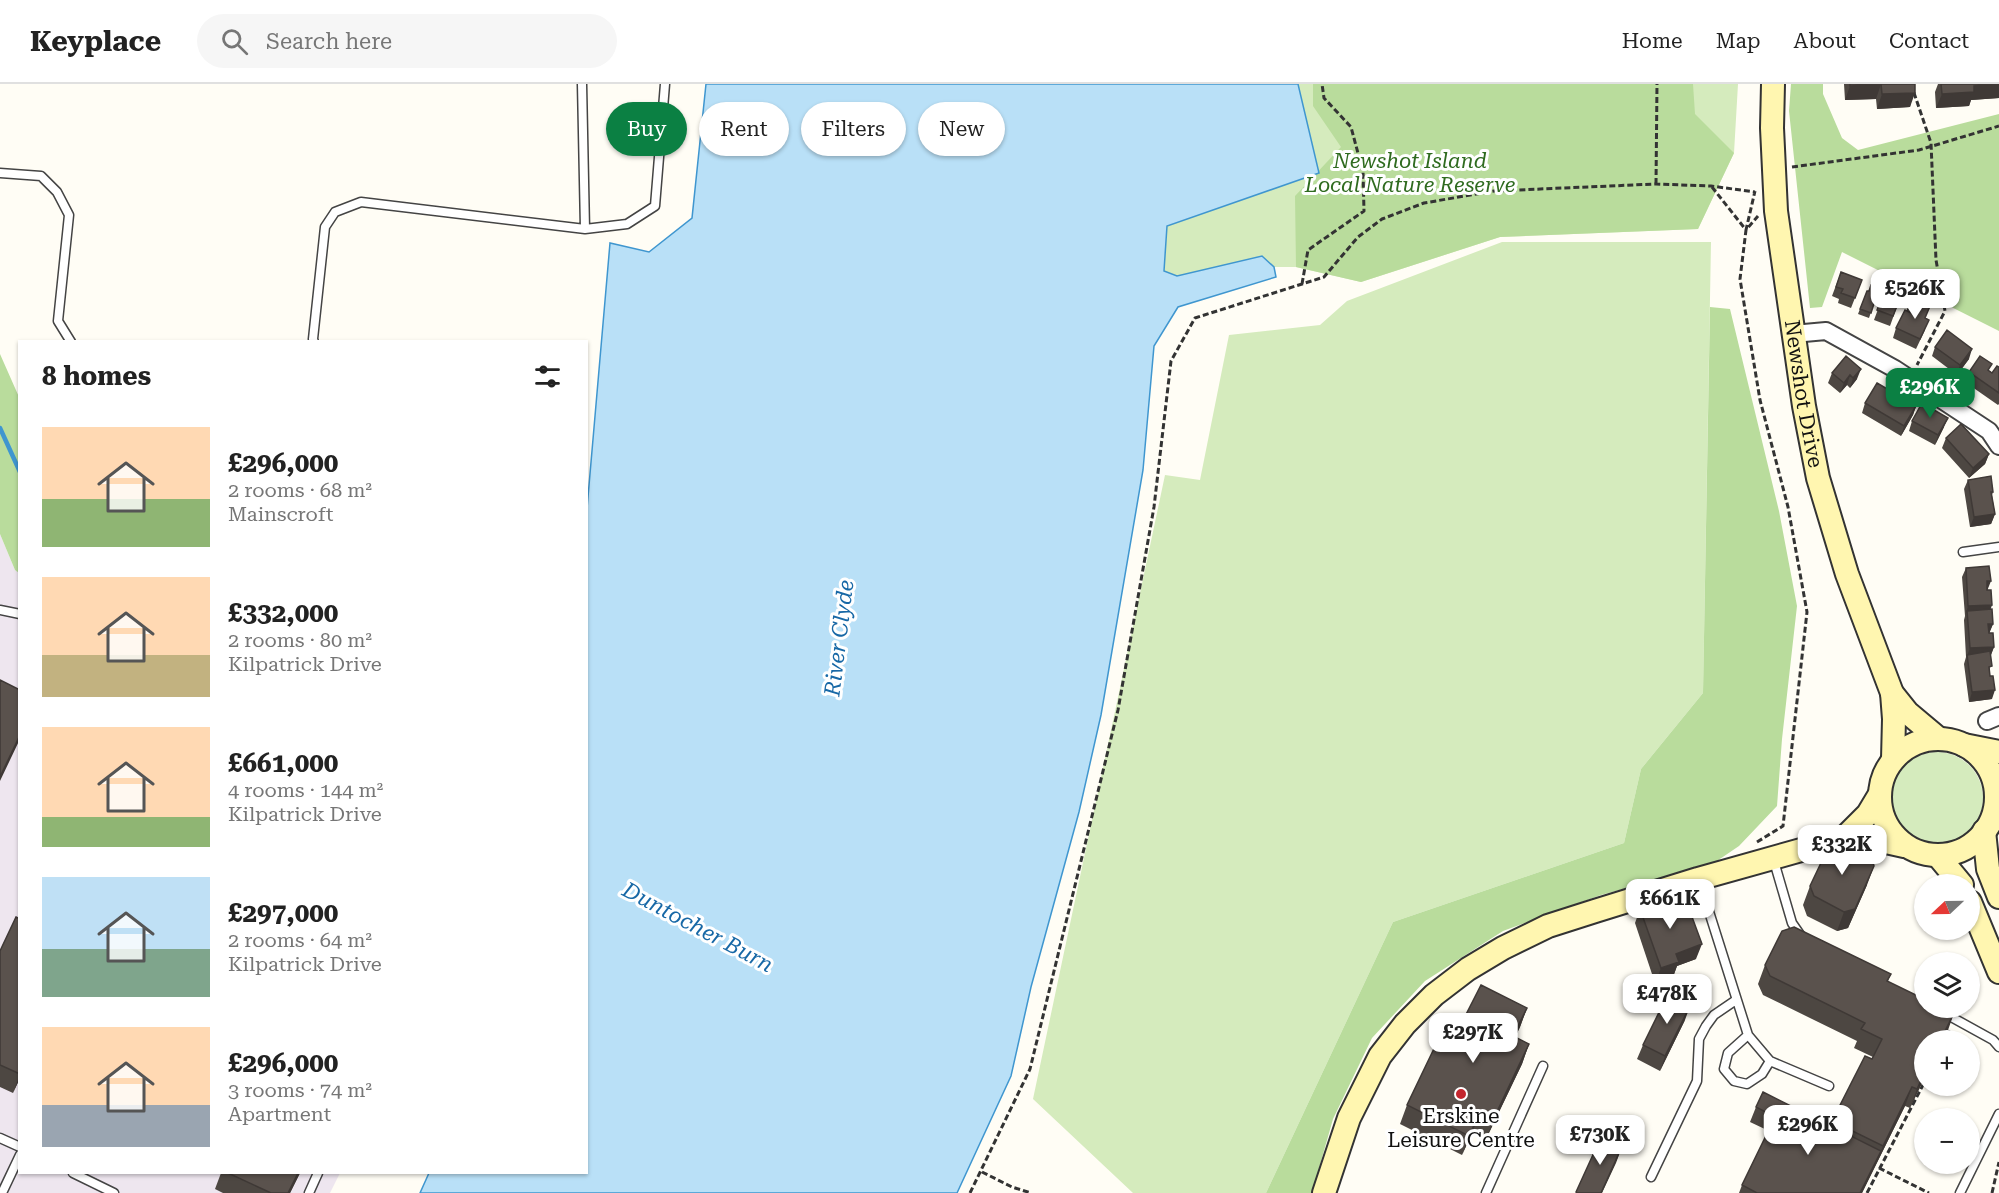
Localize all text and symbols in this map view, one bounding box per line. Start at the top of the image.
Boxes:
search box [197,14,617,68]
text: Keyplace [30,25,161,58]
icon: search [218,25,251,58]
text: Search here [266,29,392,54]
text: Home [1622,29,1683,53]
text: Map [1716,29,1761,53]
text: About [1794,29,1856,53]
text: Contact [1889,29,1969,53]
chip: Buy [606,102,687,156]
chip: Rent [699,102,789,156]
chip: Filters [801,102,906,156]
chip: New [918,102,1005,156]
park label: Newshot Island Local Nature Reserve [1304,149,1515,197]
pin: £526K [1873,269,1957,320]
text: £526K [1885,276,1945,300]
street label: Newshot Drive [1780,318,1828,470]
icon: filters [531,360,564,393]
text: 8 homes [42,361,151,391]
pin: £296K [1888,368,1972,419]
text: £296K [1900,375,1960,399]
text: £296,000 [228,448,338,478]
icon: home [90,451,162,523]
text: 2 rooms · 68 m² [228,478,372,502]
text: Mainscroft [228,502,333,526]
water label: River Clyde [819,578,859,699]
text: £332,000 [228,598,338,628]
icon: home [90,601,162,673]
text: 2 rooms · 80 m² [228,628,372,652]
text: Kilpatrick Drive [228,652,382,676]
text: £661,000 [228,748,338,778]
icon: home [90,751,162,823]
text: 4 rooms · 144 m² [228,778,383,802]
text: Kilpatrick Drive [228,802,382,826]
pin: £332K [1800,825,1884,876]
text: £332K [1812,832,1872,856]
north arrow [1914,874,1980,940]
map controls [1914,874,1980,1174]
water label: Duntocher Burn [618,876,778,977]
pin: £661K [1628,879,1712,930]
text: £661K [1640,886,1700,910]
text: £297,000 [228,898,338,928]
icon: home [90,901,162,973]
text: 2 rooms · 64 m² [228,928,372,952]
text: Kilpatrick Drive [228,952,382,976]
button: layers [1914,952,1980,1018]
pin: £478K [1625,974,1709,1025]
text: £478K [1637,981,1697,1005]
pin: £297K [1431,1013,1515,1064]
text: £297K [1443,1020,1503,1044]
button: + [1914,1030,1980,1096]
text: £296,000 [228,1048,338,1078]
icon: home [90,1051,162,1123]
text: 3 rooms · 74 m² [228,1078,372,1102]
marker: Erskine Leisure Centre [1454,1087,1468,1101]
text: Apartment [228,1102,331,1126]
place label: Erskine Leisure Centre [1387,1104,1535,1152]
pin: £296K [1766,1105,1850,1156]
button: − [1914,1108,1980,1174]
text: £296K [1778,1112,1838,1136]
pin: £730K [1558,1115,1642,1166]
text: £730K [1570,1122,1630,1146]

